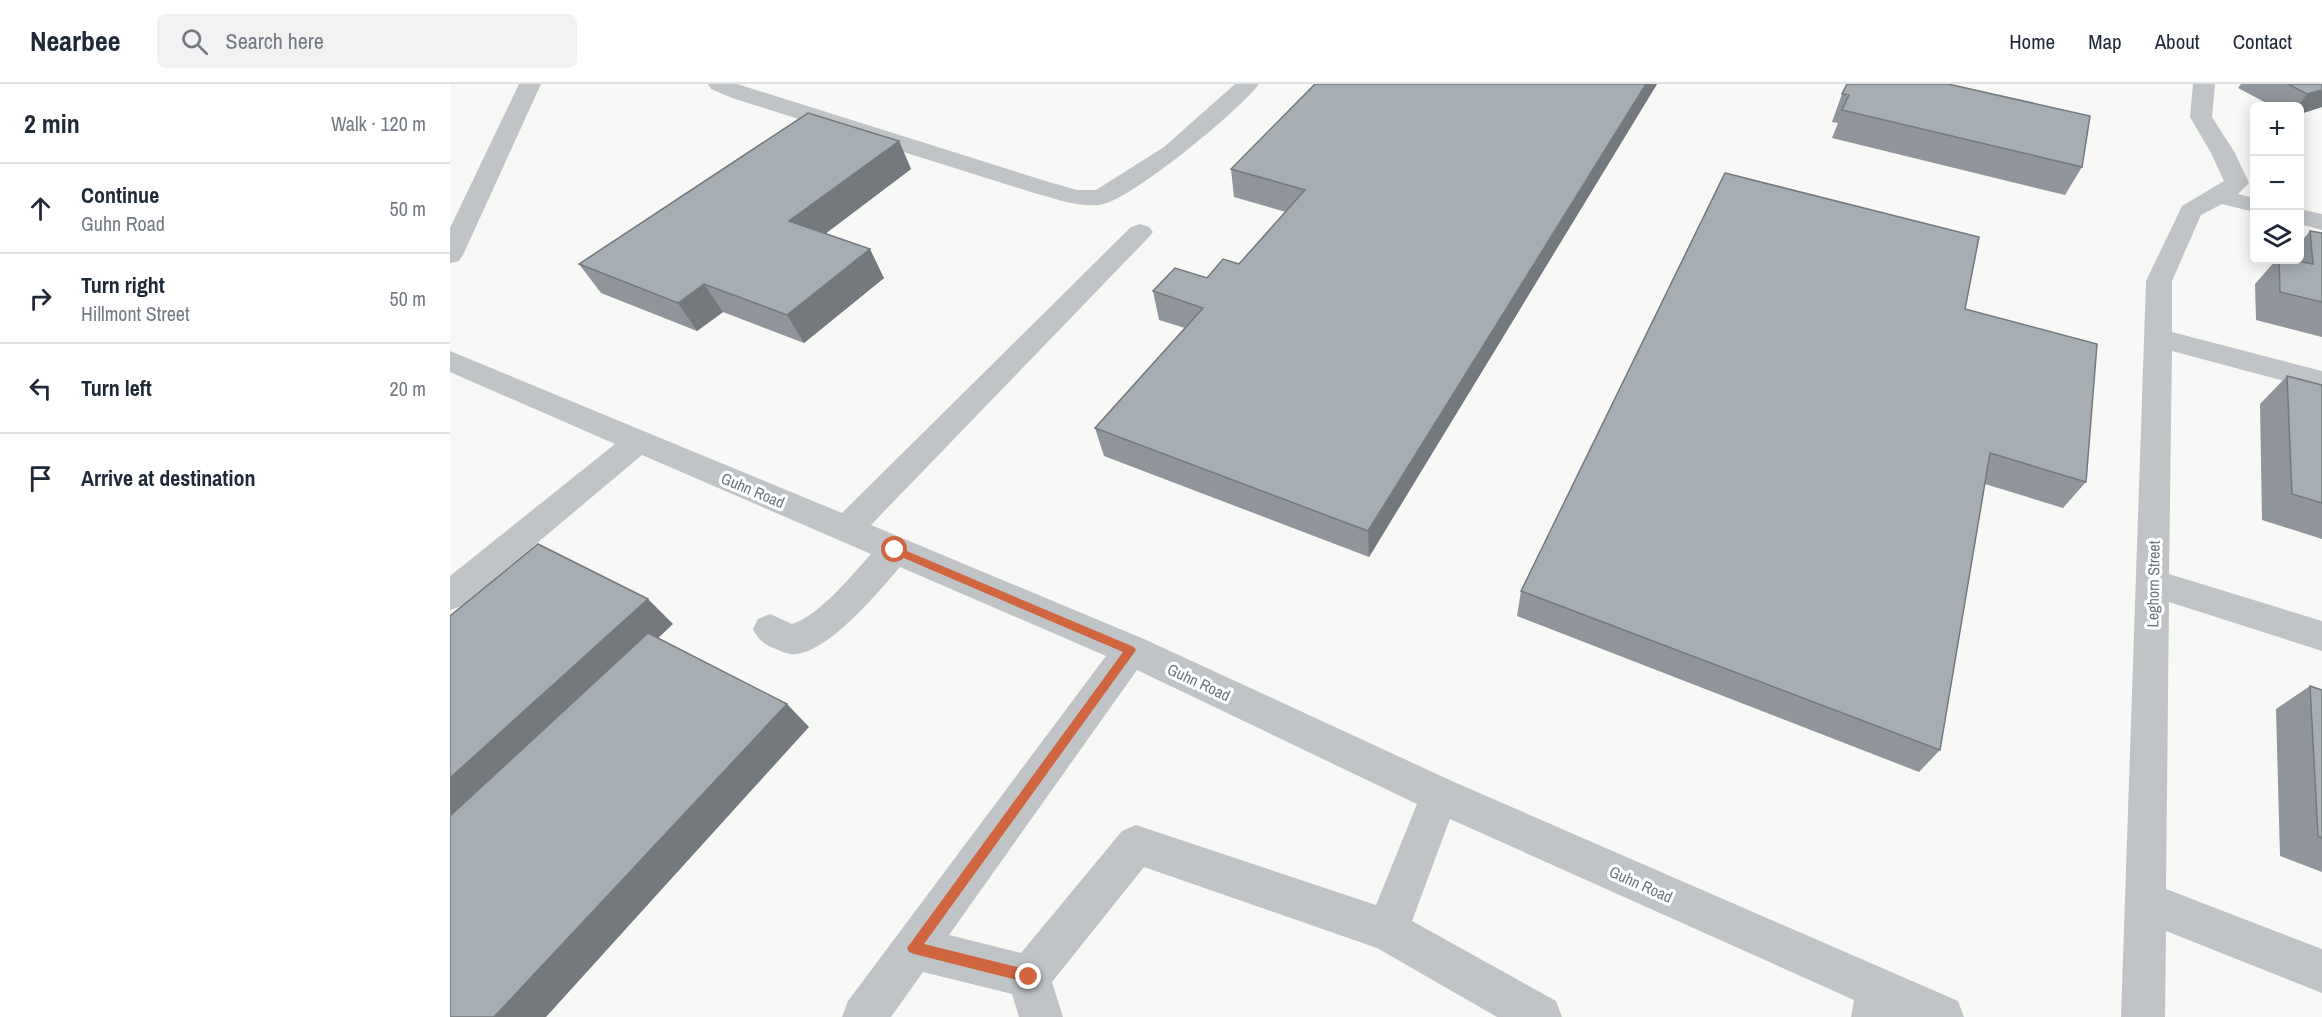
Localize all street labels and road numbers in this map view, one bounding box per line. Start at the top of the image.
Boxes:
street label: Guhn Road [718,467,788,513]
street label: Leghorn Street [2141,540,2165,628]
street label: Guhn Road [1164,658,1234,706]
street label: Guhn Road [1606,860,1676,908]

